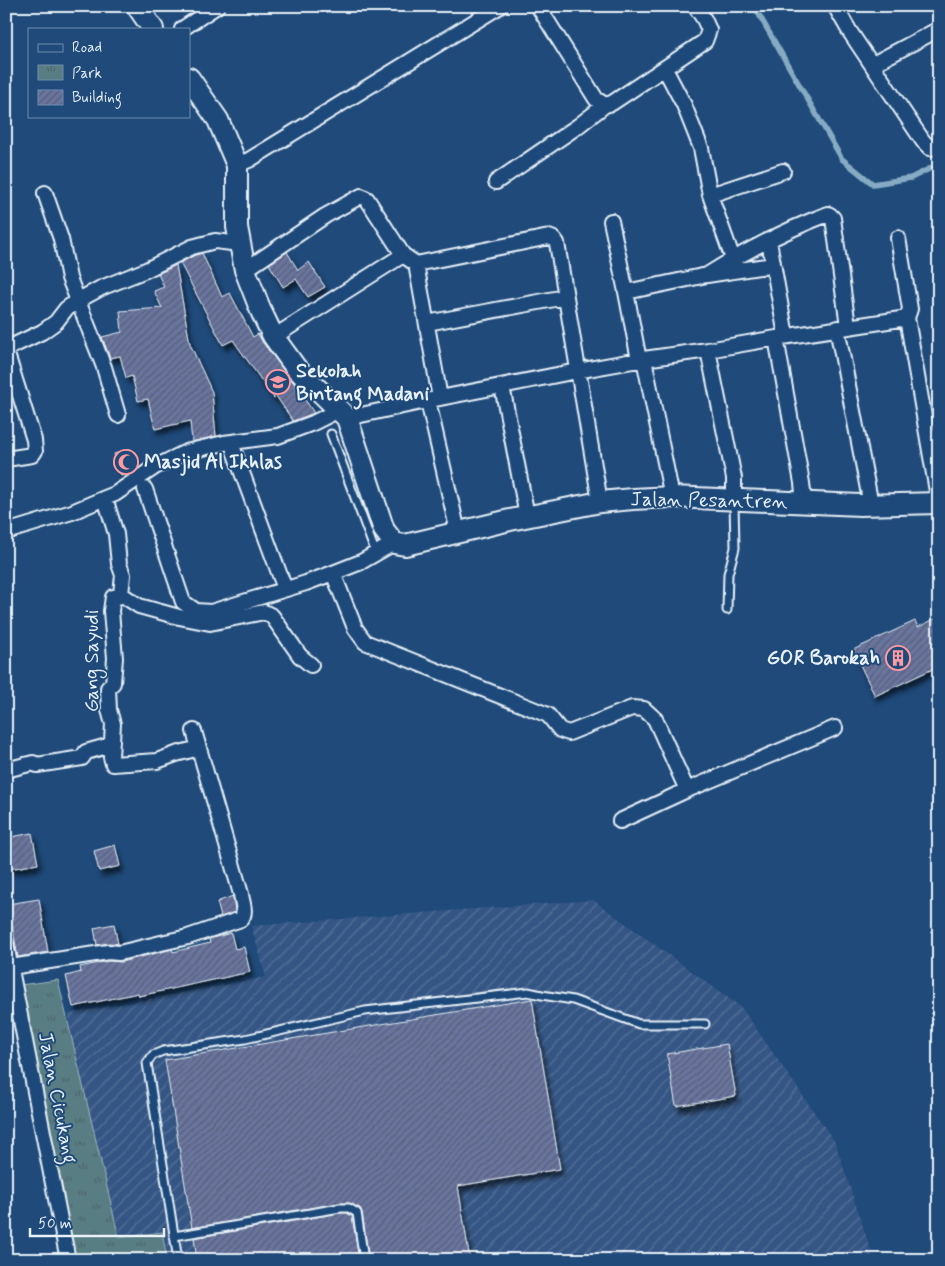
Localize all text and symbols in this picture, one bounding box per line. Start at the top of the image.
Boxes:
legend [28,28,190,118]
text: Road [72,38,102,58]
text: Park [72,64,102,84]
text: Building [72,88,122,109]
place label: Sekolah Bintang Madani [296,358,429,410]
school or university icon: Sekolah Bintang Madani [265,369,291,395]
mosque icon: Masjid Al Ikhlas [113,449,139,475]
place label: Masjid Al Ikhlas [144,449,282,476]
street label: Jalan Pesantren [630,486,788,516]
street label: Gang Sayudi [79,610,107,712]
place label: GOR Barokah [767,645,880,672]
building icon: GOR Barokah [885,645,911,671]
street label: Jalan Cicukang [29,1030,83,1167]
scale bar [30,1206,164,1238]
text: 50 m [38,1214,72,1234]

